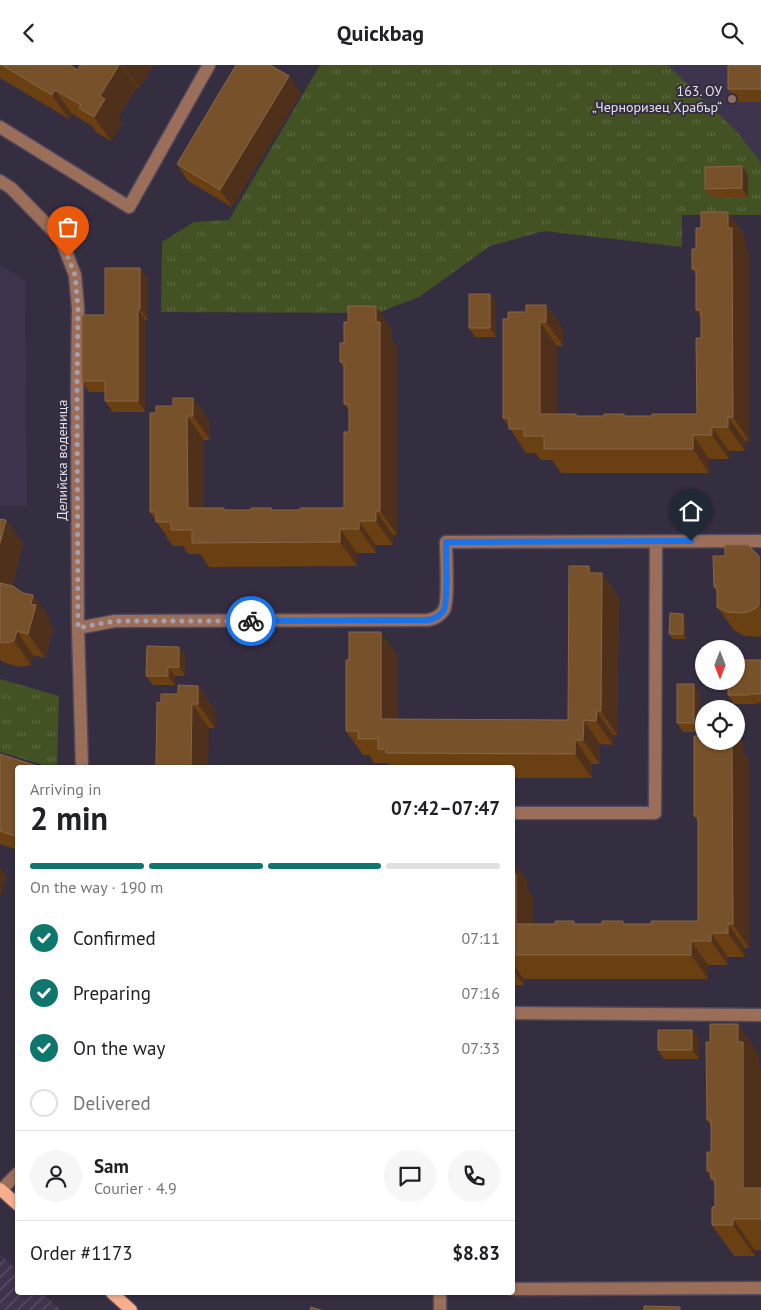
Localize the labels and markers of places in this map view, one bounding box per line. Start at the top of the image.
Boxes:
place label: 163. ОУ „Черноризец Храбър“ [592,82,722,116]
marker: 163. ОУ „Черноризец Храбър“ [726,93,738,105]
pin [47,206,89,257]
pin [670,490,712,541]

